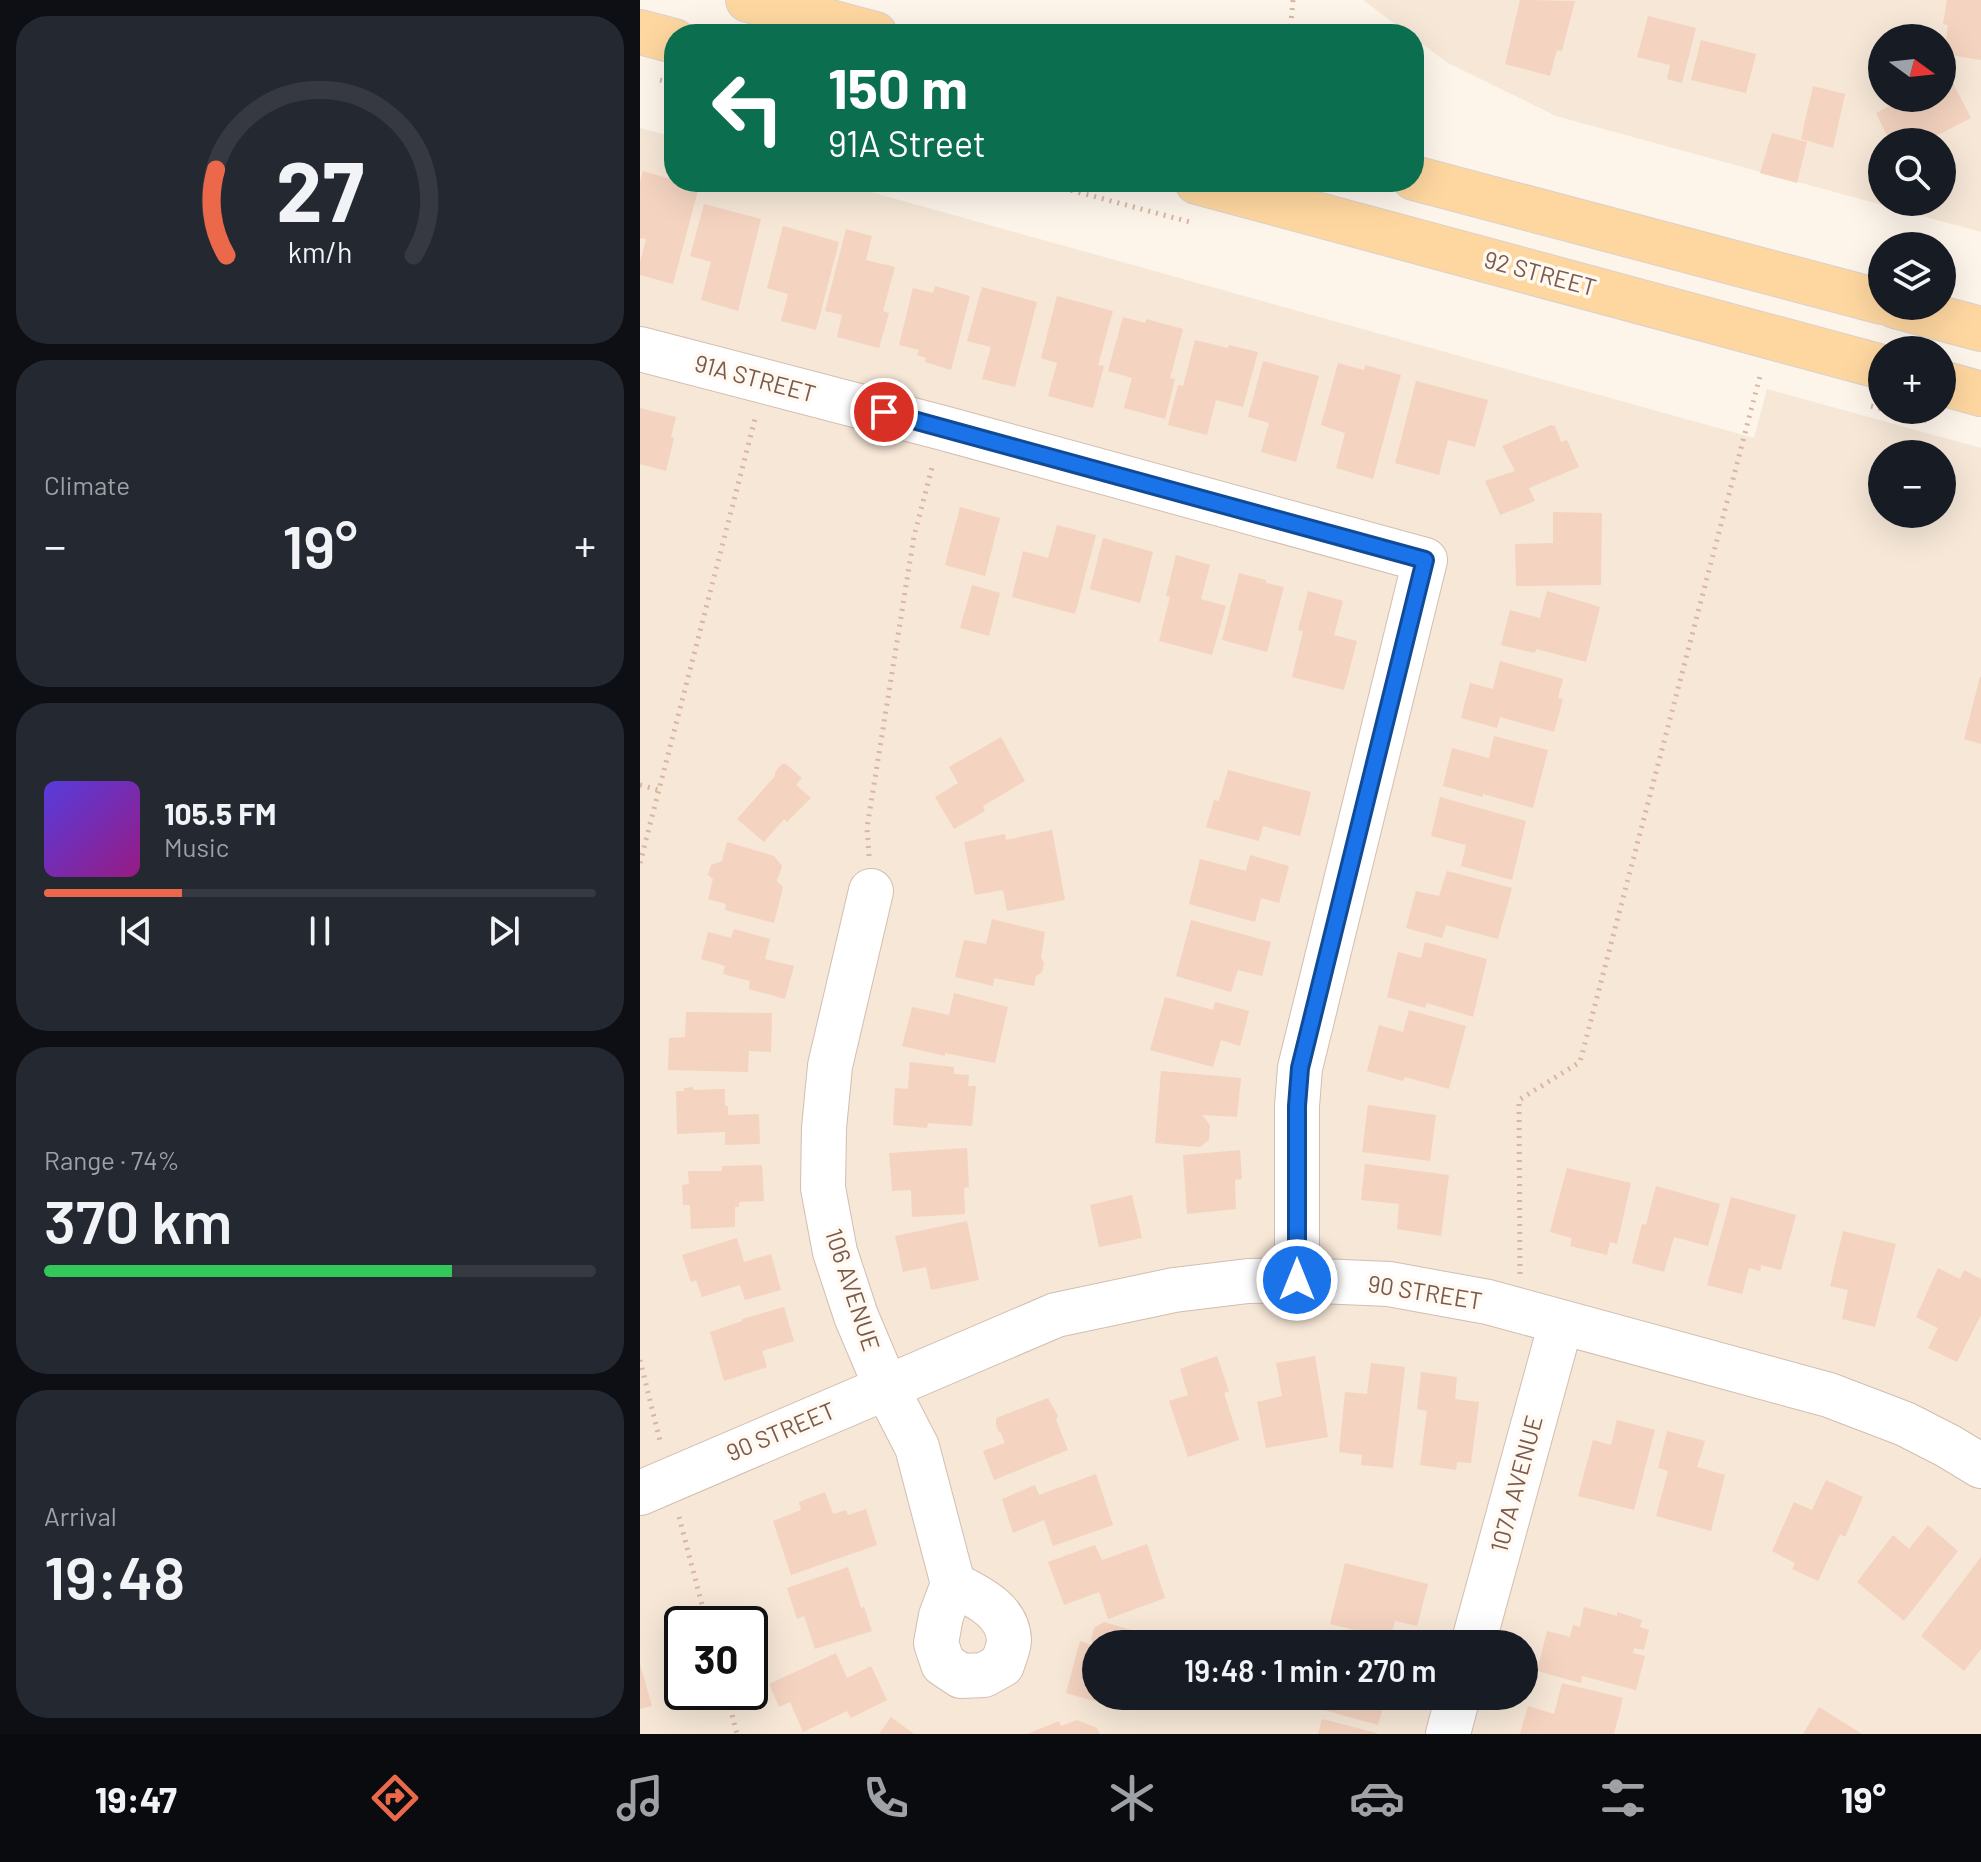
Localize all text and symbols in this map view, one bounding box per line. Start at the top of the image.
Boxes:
north arrow [1868,24,1956,112]
map controls [1868,24,1956,528]
text: 150 m [828,53,968,120]
icon: left [696,56,800,160]
text: 91A Street [828,121,986,164]
button: search [1868,128,1956,216]
text: 27 [276,138,364,238]
button: layers [1868,232,1956,320]
text: km/h [288,234,352,269]
street label: 92 STREET [1481,244,1600,301]
button: + [1868,336,1956,424]
street label: 91A STREET [692,347,819,408]
pin [850,378,918,446]
icon: arrive [862,390,906,434]
button: − [1868,440,1956,528]
text: Climate [44,469,130,500]
text: 19° [282,509,358,581]
text: − [44,518,66,571]
text: + [574,518,596,571]
text: 105.5 FM [164,795,276,831]
text: Music [164,831,229,862]
icon: previous [114,909,158,953]
icon: pause [298,909,342,953]
icon: next [482,909,526,953]
text: Range · 74% [44,1144,180,1175]
text: 370 km [44,1184,232,1256]
street label: 106 AVENUE [820,1225,887,1354]
position arrow [1255,1238,1339,1322]
street label: 90 STREET [1366,1268,1485,1315]
street label: 90 STREET [722,1395,839,1467]
street label: 107A AVENUE [1483,1412,1548,1555]
text: Arrival [44,1500,117,1531]
text: 19:48 [44,1540,185,1612]
speed limit sign: 30 [664,1606,768,1710]
text: 19:48 · 1 min · 270 m [1184,1652,1436,1688]
icon: directions [367,1770,423,1826]
icon: music [612,1770,668,1826]
icon: phone [858,1770,914,1826]
icon: climate [1104,1770,1160,1826]
icon: car [1349,1770,1405,1826]
icon: filters [1595,1770,1651,1826]
text: 19:47 [95,1777,177,1820]
text: 19° [1841,1777,1886,1820]

